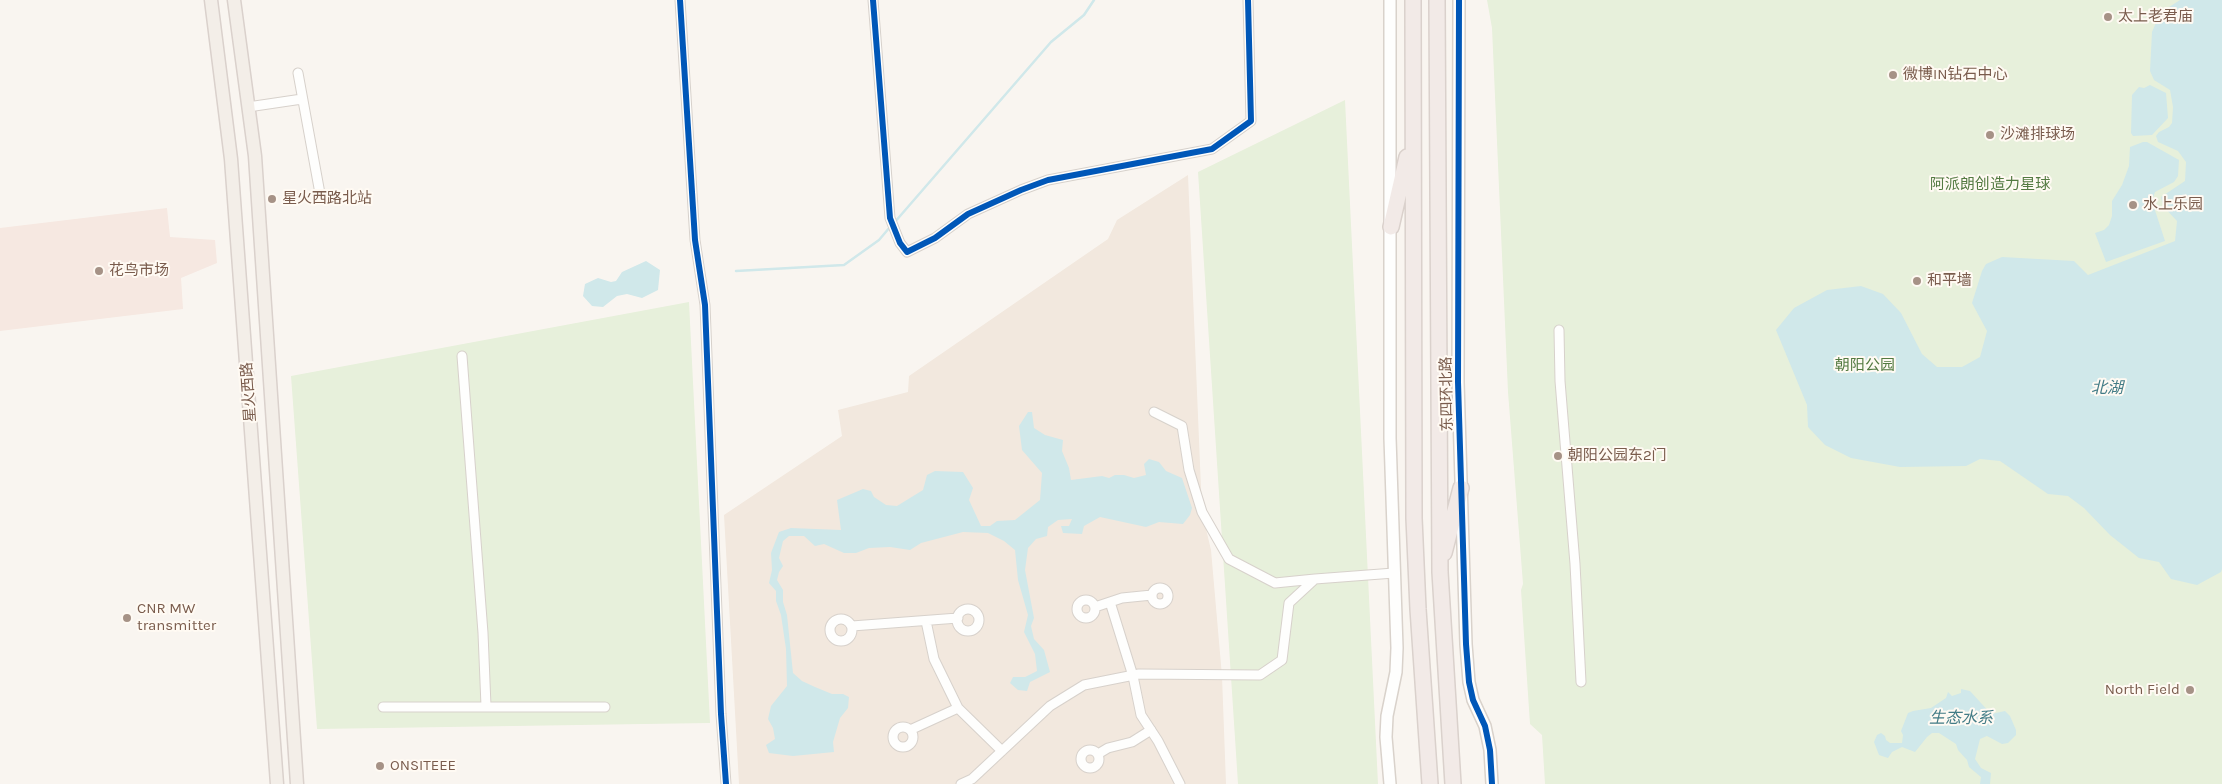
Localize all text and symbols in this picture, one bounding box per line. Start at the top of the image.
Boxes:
place label: 太上老君庙 [2118,8,2193,26]
marker: 太上老君庙 [2102,11,2114,23]
place label: 微博IN钻石中心 [1903,66,2007,84]
marker: 微博IN钻石中心 [1887,69,1899,81]
place label: 沙滩排球场 [2000,126,2075,144]
marker: 沙滩排球场 [1984,129,1996,141]
park label: 阿派朗创造力星球 [1930,176,2050,194]
place label: 星火西路北站 [282,190,372,208]
marker: 星火西路北站 [266,193,278,205]
place label: 水上乐园 [2143,196,2203,214]
marker: 水上乐园 [2127,199,2139,211]
place label: 花鸟市场 [109,262,169,280]
marker: 花鸟市场 [93,265,105,277]
place label: 和平墙 [1927,272,1972,290]
marker: 和平墙 [1911,275,1923,287]
street label: 东四环北路 [1437,356,1457,432]
park label: 朝阳公园 [1835,357,1895,375]
street label: 星火西路 [238,361,260,423]
water label: 北湖 [2091,378,2123,398]
place label: 朝阳公园东2门 [1568,447,1667,465]
marker: 朝阳公园东2门 [1552,450,1564,462]
place label: CNR MW transmitter [137,600,216,635]
marker: CNR MW transmitter [121,612,133,624]
place label: North Field [2105,681,2180,699]
marker: North Field [2184,684,2196,696]
water label: 生态水系 [1929,708,1993,728]
place label: ONSITEEE [390,757,456,775]
marker: ONSITEEE [374,760,386,772]

